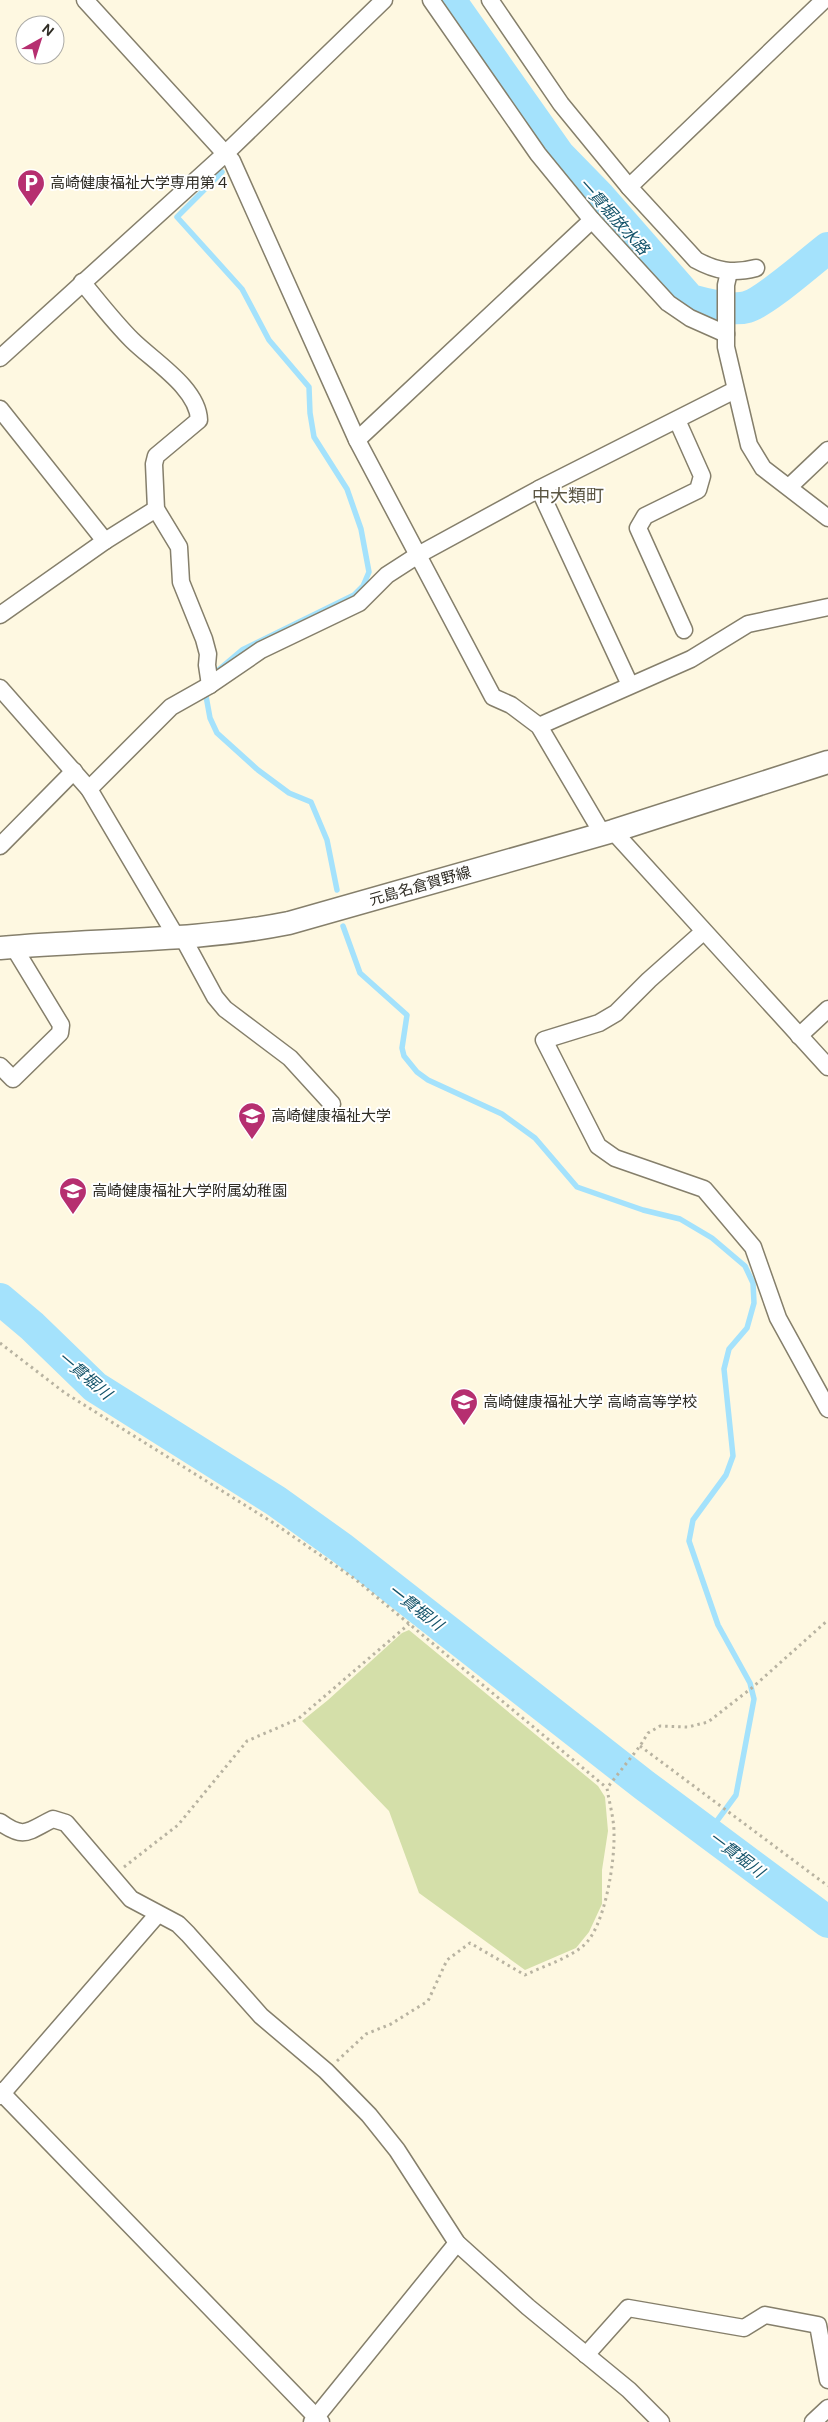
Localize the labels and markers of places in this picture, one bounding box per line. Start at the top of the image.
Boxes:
parking icon: 高崎健康福祉大学専用第４ [16,168,46,207]
place label: 高崎健康福祉大学専用第４ [50,173,230,193]
school or university icon: 高崎健康福祉大学 [237,1101,267,1140]
place label: 高崎健康福祉大学 [271,1106,391,1126]
school or university icon: 高崎健康福祉大学附属幼稚園 [58,1176,88,1215]
place label: 高崎健康福祉大学附属幼稚園 [92,1181,287,1201]
school or university icon: 高崎健康福祉大学 高崎高等学校 [449,1387,479,1426]
place label: 高崎健康福祉大学 高崎高等学校 [483,1392,697,1412]

